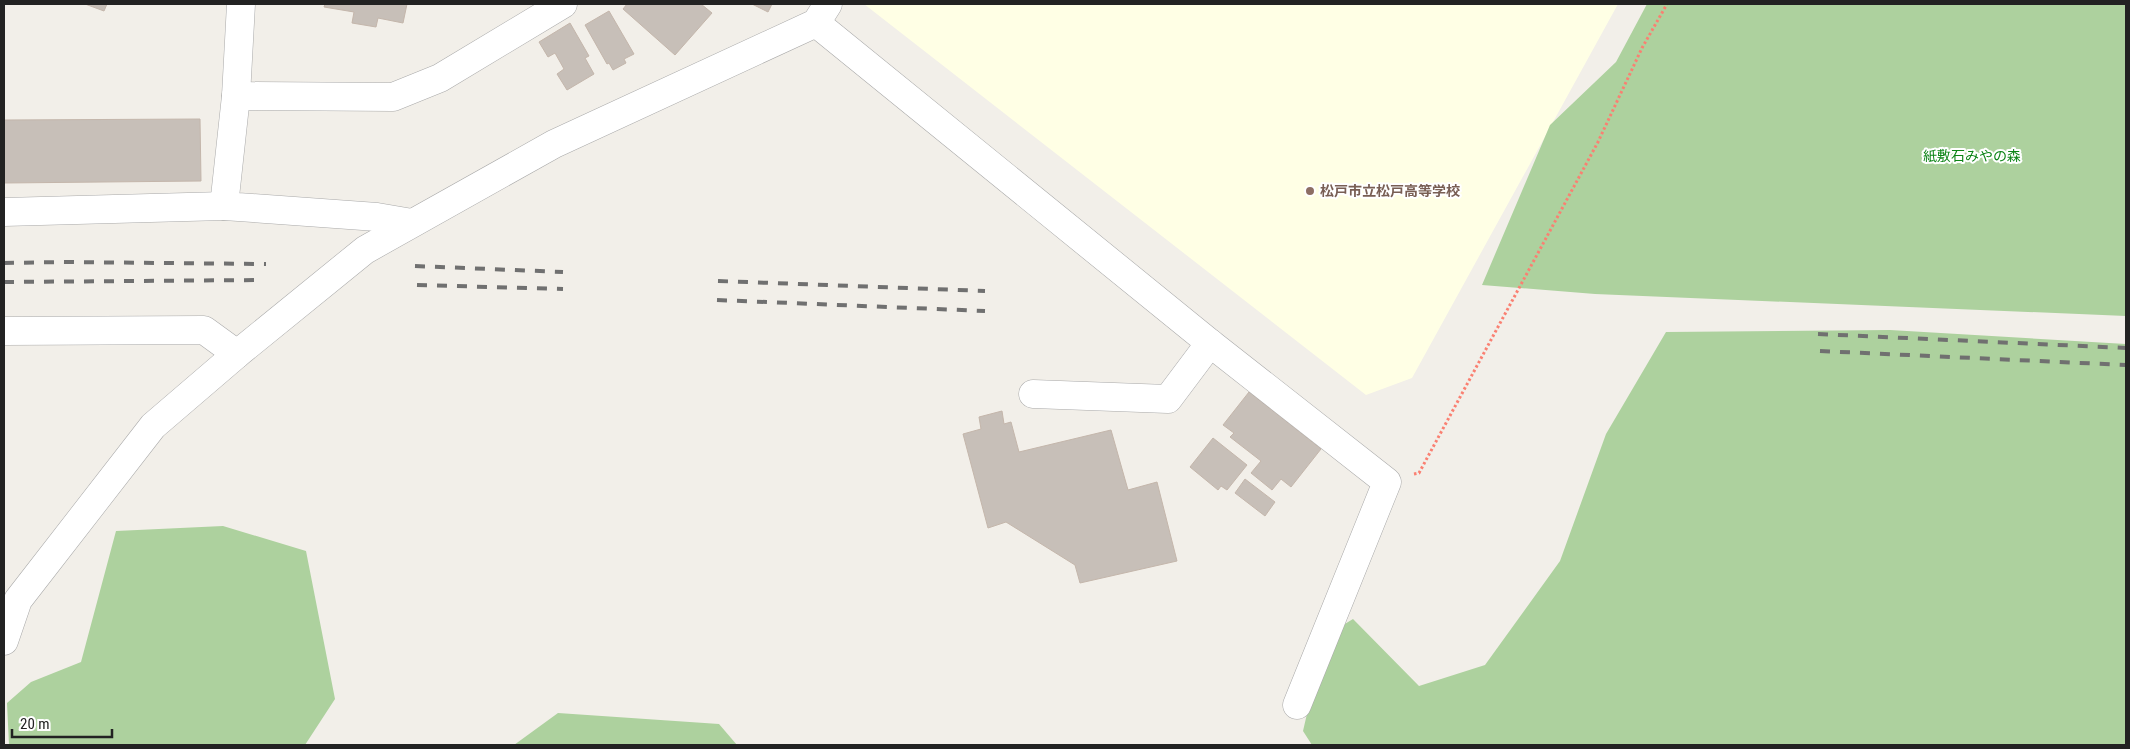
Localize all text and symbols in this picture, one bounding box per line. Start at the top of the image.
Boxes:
park label: 紙敷石みやの森 [1923,148,2021,164]
place label: 松戸市立松戸高等学校 [1320,183,1460,199]
marker: 松戸市立松戸高等学校 [1304,185,1316,197]
scale bar [12,706,112,738]
text: 20 m [20,715,50,733]

